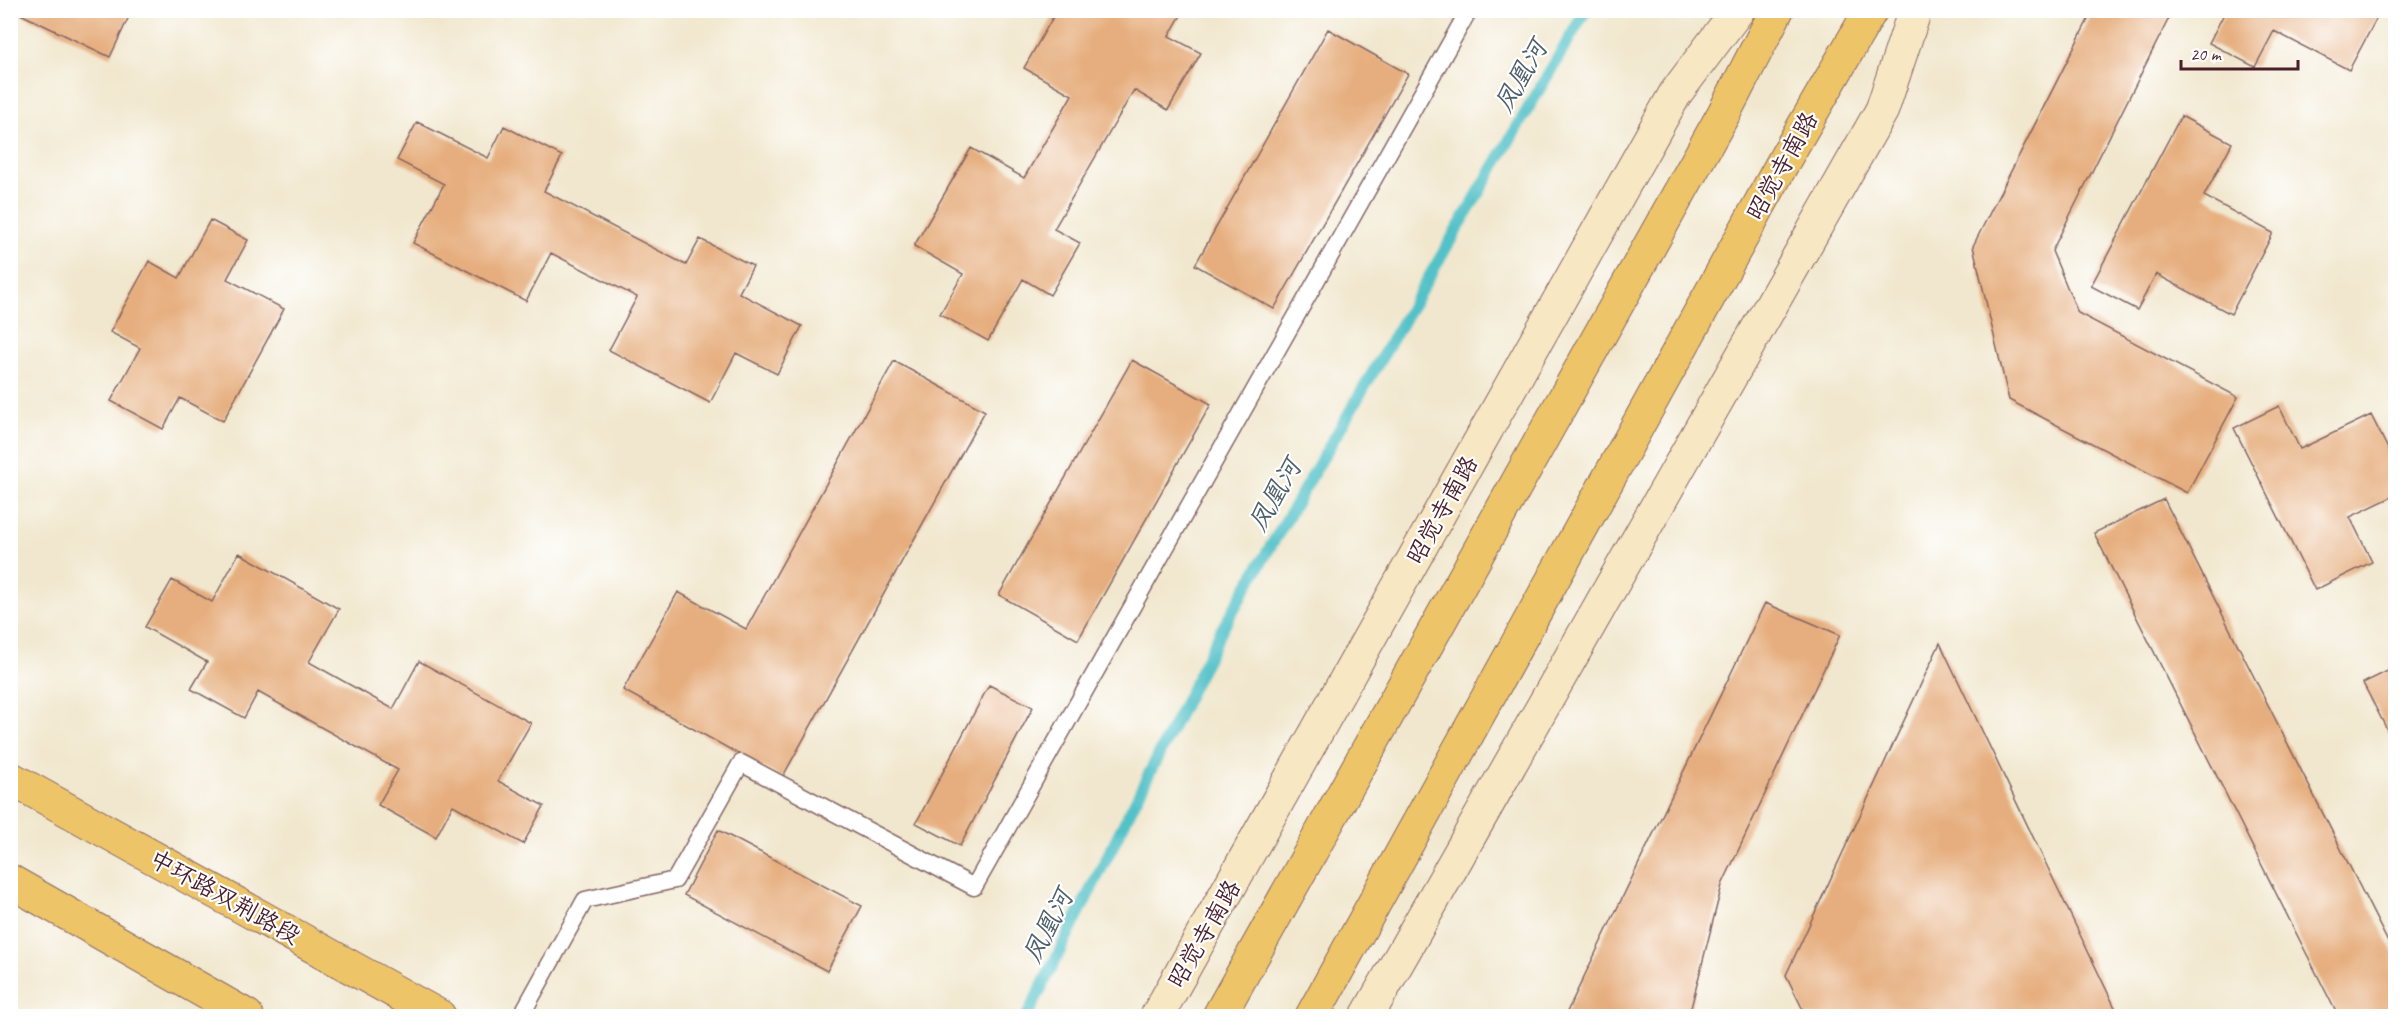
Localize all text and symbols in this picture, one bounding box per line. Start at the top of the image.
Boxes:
water label: 凤凰河 [1487,31,1557,118]
scale bar [2181,33,2298,71]
text: 20 m [2190,43,2223,65]
street label: 昭觉寺南路 [1740,106,1824,226]
water label: 凤凰河 [1241,450,1311,537]
street label: 昭觉寺南路 [1400,450,1484,570]
street label: 中环路双荆路段 [144,843,306,951]
street label: 昭觉寺南路 [1161,875,1247,993]
water label: 凤凰河 [1016,880,1082,968]

